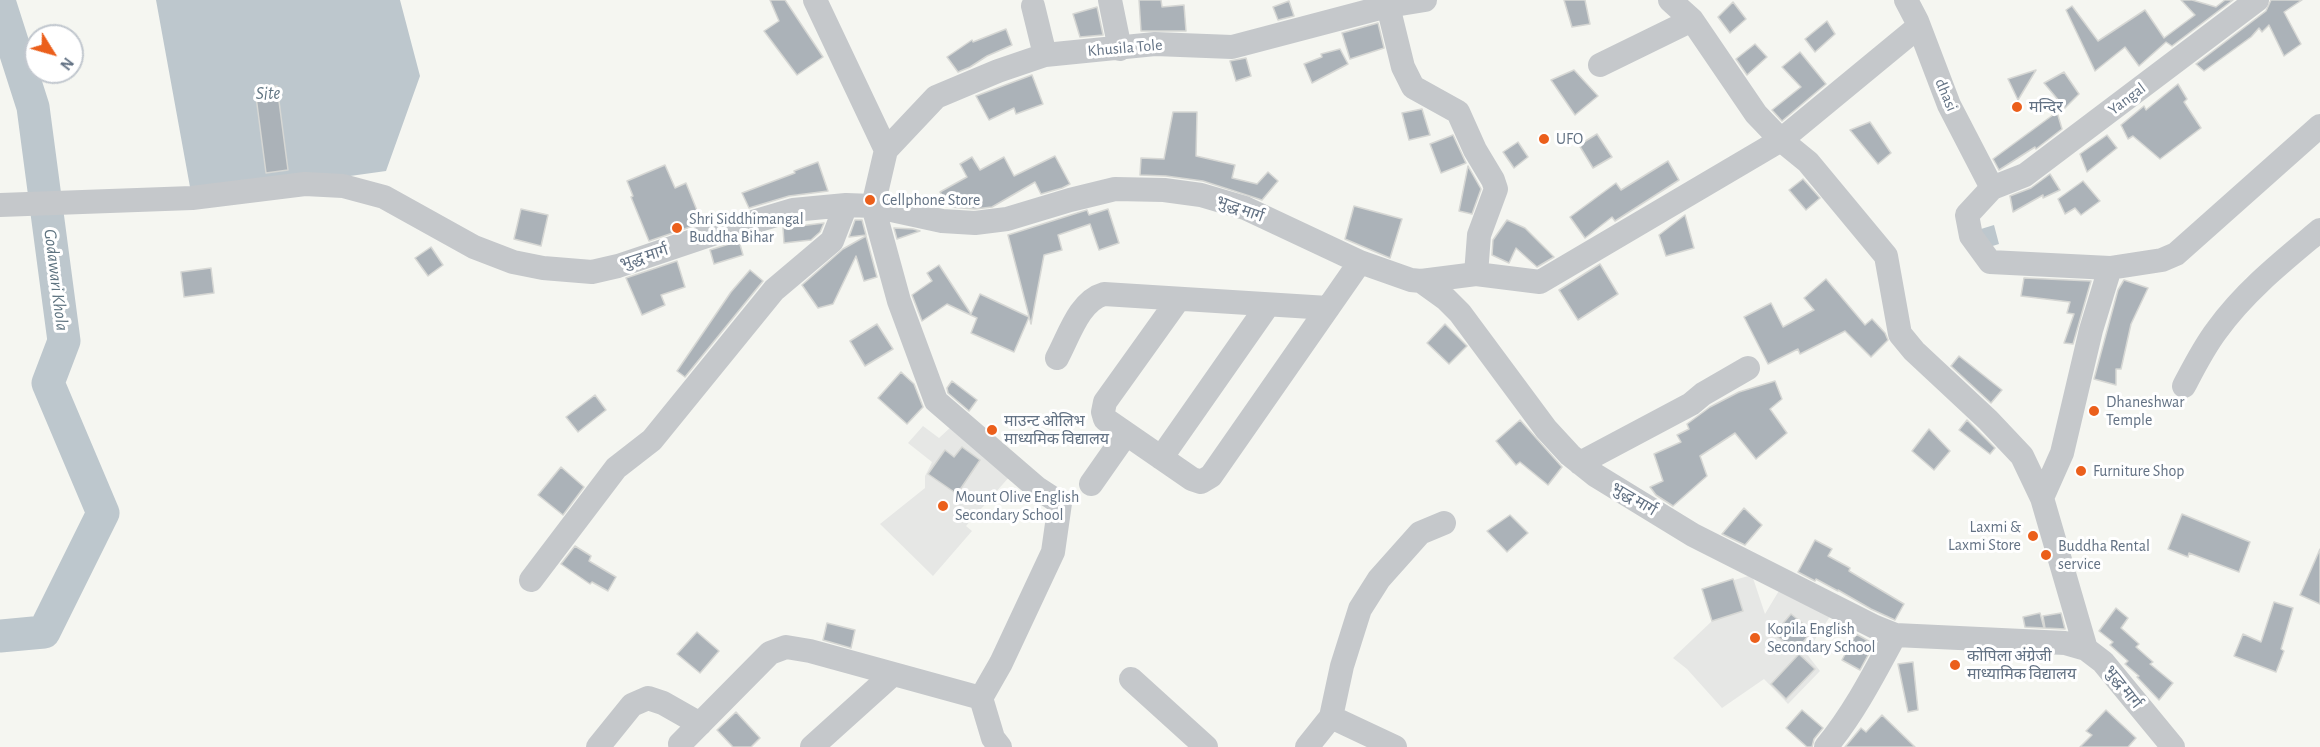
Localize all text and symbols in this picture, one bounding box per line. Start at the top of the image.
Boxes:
north arrow [24,24,84,84]
street label: Khusila Tole [1087,35,1163,61]
text: N [57,54,77,73]
street label: dhasi [1931,76,1961,114]
street label: Yangal [2105,79,2149,119]
water label: Site [256,83,280,105]
place label: मन्दिर [2029,97,2063,117]
marker: मन्दिर [2010,100,2024,114]
place label: UFO [1556,129,1583,149]
marker: UFO [1537,132,1551,146]
place label: Cellphone Store [882,190,980,210]
street label: भुद्ध मार्ग [1214,192,1266,226]
marker: Cellphone Store [863,193,877,207]
place label: Shri Siddhimangal Buddha Bihar [689,209,804,247]
marker: Shri Siddhimangal Buddha Bihar [670,221,684,235]
water label: Godawari Khola [39,228,73,332]
street label: भुद्ध मार्ग [618,240,670,274]
place label: Dhaneshwar Temple [2106,392,2184,430]
marker: Dhaneshwar Temple [2087,404,2101,418]
place label: माउन्ट ओलिभ माध्यमिक विद्यालय [1004,411,1109,449]
marker: माउन्ट ओलिभ माध्यमिक विद्यालय [985,423,999,437]
place label: Furniture Shop [2093,461,2184,481]
marker: Furniture Shop [2074,464,2088,478]
street label: भुद्ध मार्ग [1608,478,1660,520]
place label: Mount Olive English Secondary School [955,487,1079,525]
marker: Mount Olive English Secondary School [936,499,950,513]
place label: Laxmi & Laxmi Store [1948,517,2021,555]
marker: Laxmi & Laxmi Store [2026,529,2040,543]
place label: Buddha Rental service [2058,536,2150,574]
marker: Buddha Rental service [2039,548,2053,562]
place label: Kopila English Secondary School [1767,619,1875,657]
marker: Kopila English Secondary School [1748,631,1762,645]
place label: कोपिला अंग्रेजी माध्यामिक विद्यालय [1967,646,2076,684]
marker: कोपिला अंग्रेजी माध्यामिक विद्यालय [1948,658,1962,672]
street label: भुद्ध मार्ग [2100,662,2146,712]

